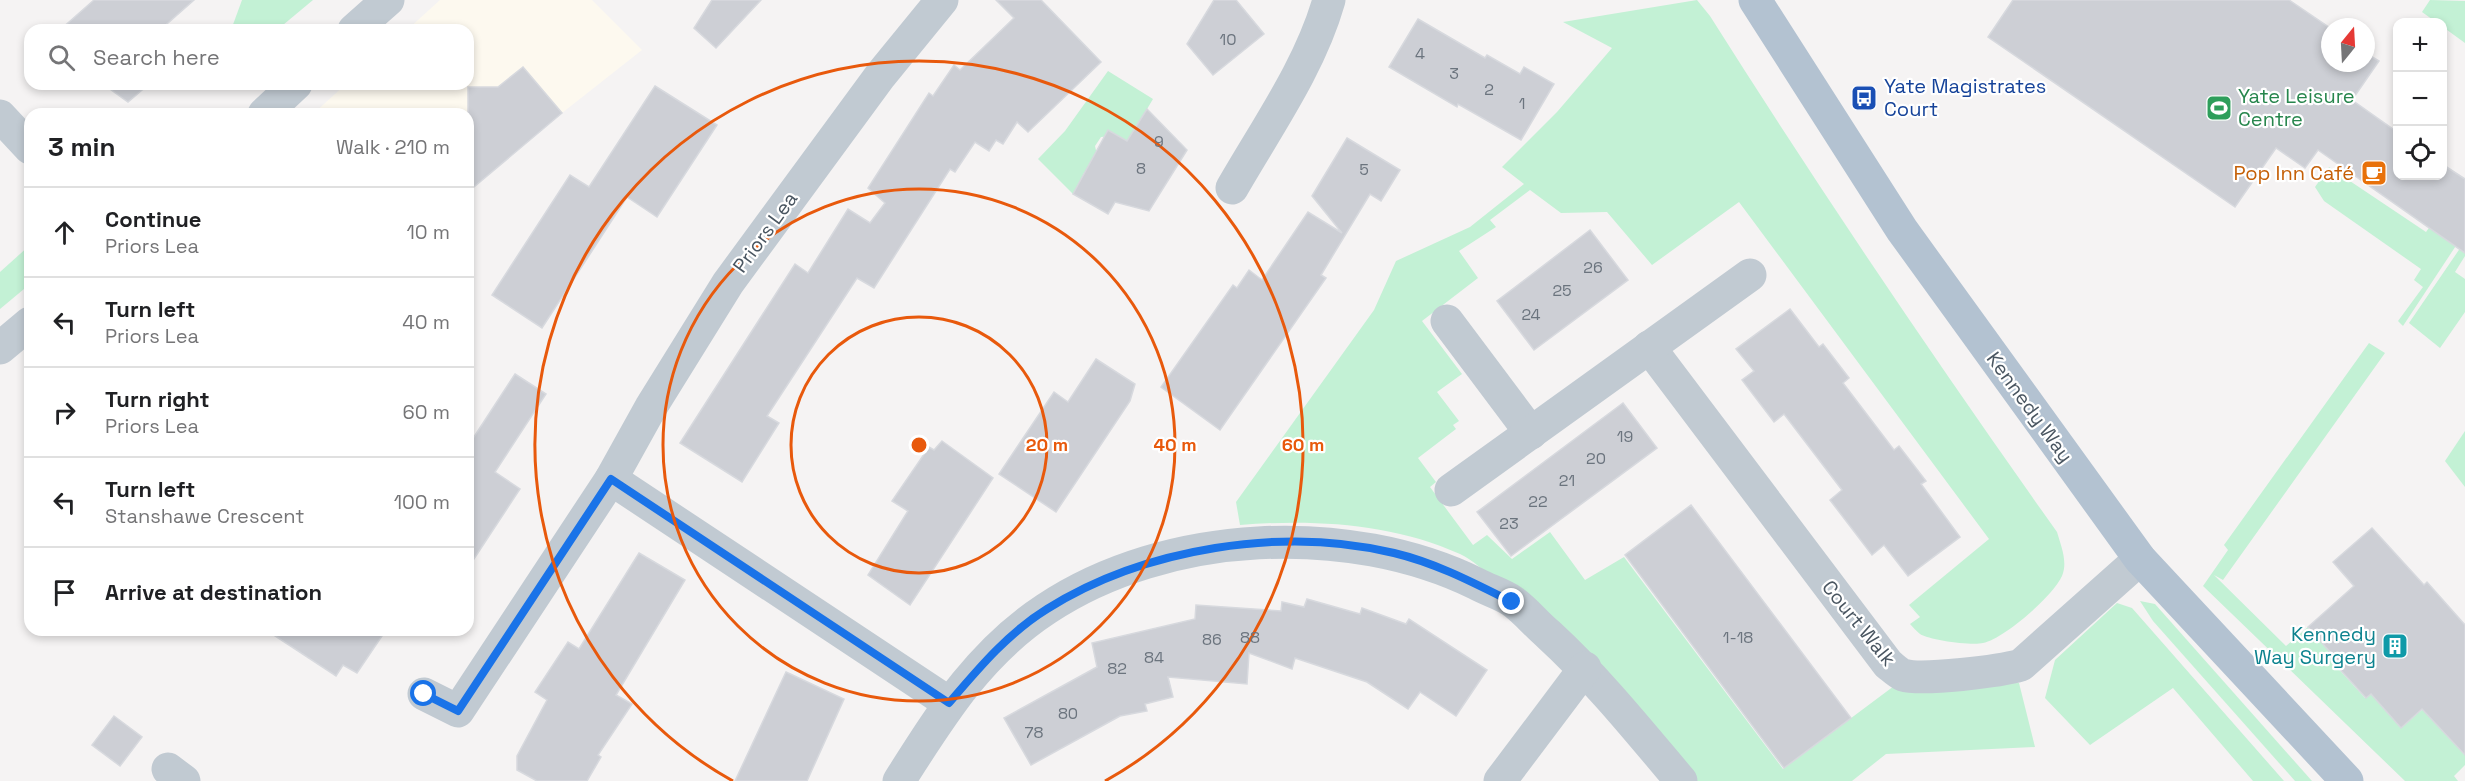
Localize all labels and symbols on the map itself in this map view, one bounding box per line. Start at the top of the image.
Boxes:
north arrow [2321,18,2375,72]
house number: 10 [1220,29,1236,50]
house number: 4 [1415,43,1425,64]
house number: 3 [1449,63,1459,84]
place label: Yate Magistrates Court [1884,73,2046,122]
house number: 2 [1484,79,1494,100]
bus stop icon: Yate Magistrates Court [1849,83,1879,113]
place label: Yate Leisure Centre [2238,83,2355,132]
house number: 1 [1519,93,1525,114]
sports icon: Yate Leisure Centre [2204,93,2234,123]
house number: 9 [1154,131,1164,152]
house number: 8 [1136,158,1146,179]
cafe icon: Pop Inn Café [2359,158,2389,188]
house number: 5 [1359,159,1369,180]
place label: Pop Inn Café [2233,160,2354,186]
street label: Priors Lea [727,186,803,278]
house number: 26 [1583,257,1603,278]
house number: 25 [1552,280,1572,301]
house number: 24 [1521,304,1541,325]
street label: Kennedy Way [1981,346,2079,468]
house number: 19 [1617,426,1633,447]
text: 20 m [1026,433,1068,456]
text: 40 m [1153,433,1197,456]
text: 60 m [1282,433,1324,456]
centre of rings [909,435,929,455]
house number: 20 [1586,448,1606,469]
house number: 21 [1559,470,1575,491]
house number: 22 [1528,491,1548,512]
house number: 23 [1499,513,1519,534]
street label: Court Walk [1816,575,1902,672]
route end [1498,588,1524,614]
place label: Kennedy Way Surgery [2254,621,2376,670]
house number: 88 [1240,627,1260,648]
house number: 1-18 [1723,627,1753,648]
house number: 86 [1202,629,1222,650]
building icon: Kennedy Way Surgery [2380,631,2410,661]
house number: 84 [1144,647,1164,668]
house number: 82 [1107,658,1127,679]
route start [410,680,436,706]
house number: 80 [1058,703,1078,724]
house number: 78 [1025,722,1044,743]

